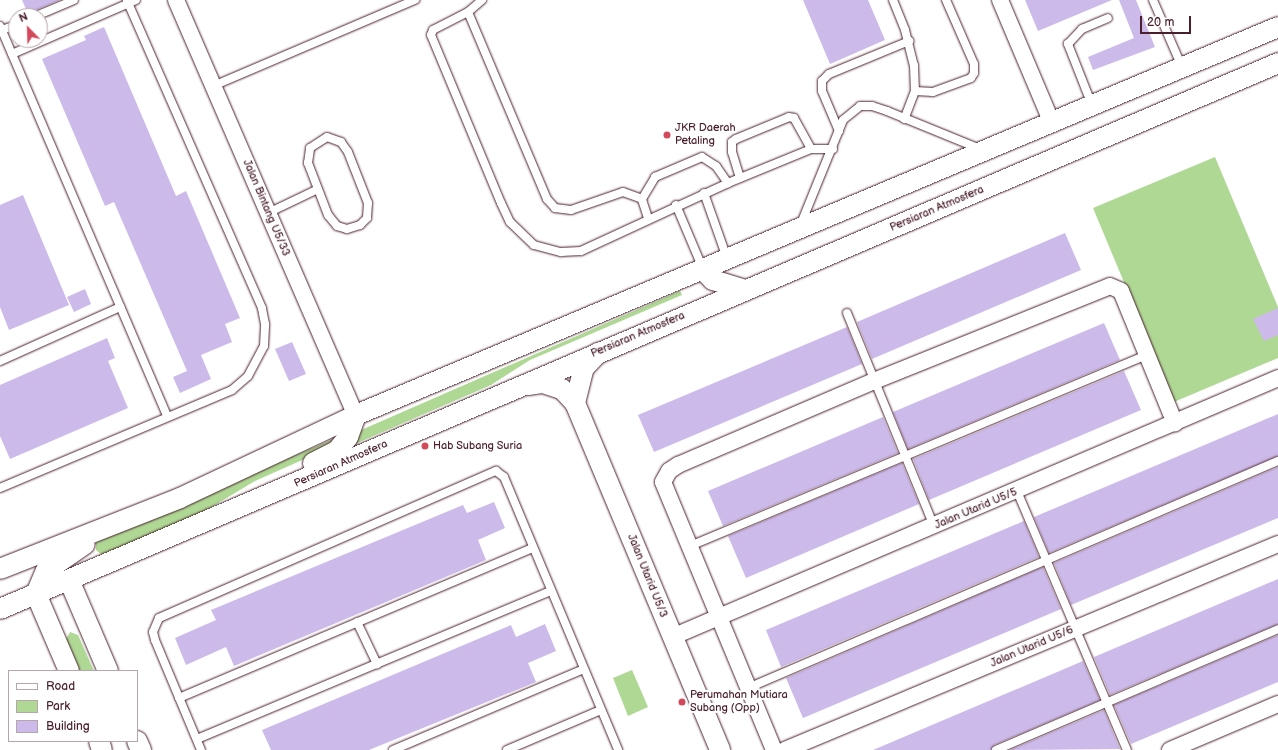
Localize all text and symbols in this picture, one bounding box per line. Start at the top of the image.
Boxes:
north arrow [8,8,48,48]
scale bar [1142,8,1193,34]
text: N [17,10,30,25]
text: 20 m [1147,15,1174,30]
place label: JKR Daerah Petaling [675,122,735,148]
marker: JKR Daerah Petaling [662,130,672,140]
street label: Jalan Bintang U5/33 [240,158,292,258]
street label: Persiaran Atmosfera [888,183,986,235]
street label: Persiaran Atmosfera [589,309,687,361]
street label: Persiaran Atmosfera [292,437,390,491]
place label: Hab Subang Suria [433,439,523,453]
marker: Hab Subang Suria [420,441,430,451]
street label: Jalan Utarid U5/5 [933,486,1019,532]
street label: Jalan Utarid U5/3 [624,532,670,620]
street label: Jalan Utarid U5/6 [989,624,1075,670]
legend [8,670,138,742]
text: Road [46,679,75,694]
place label: Perumahan Mutiara Subang (Opp) [690,689,788,715]
marker: Perumahan Mutiara Subang (Opp) [677,697,687,707]
text: Park [46,699,70,714]
text: Building [46,719,90,734]

